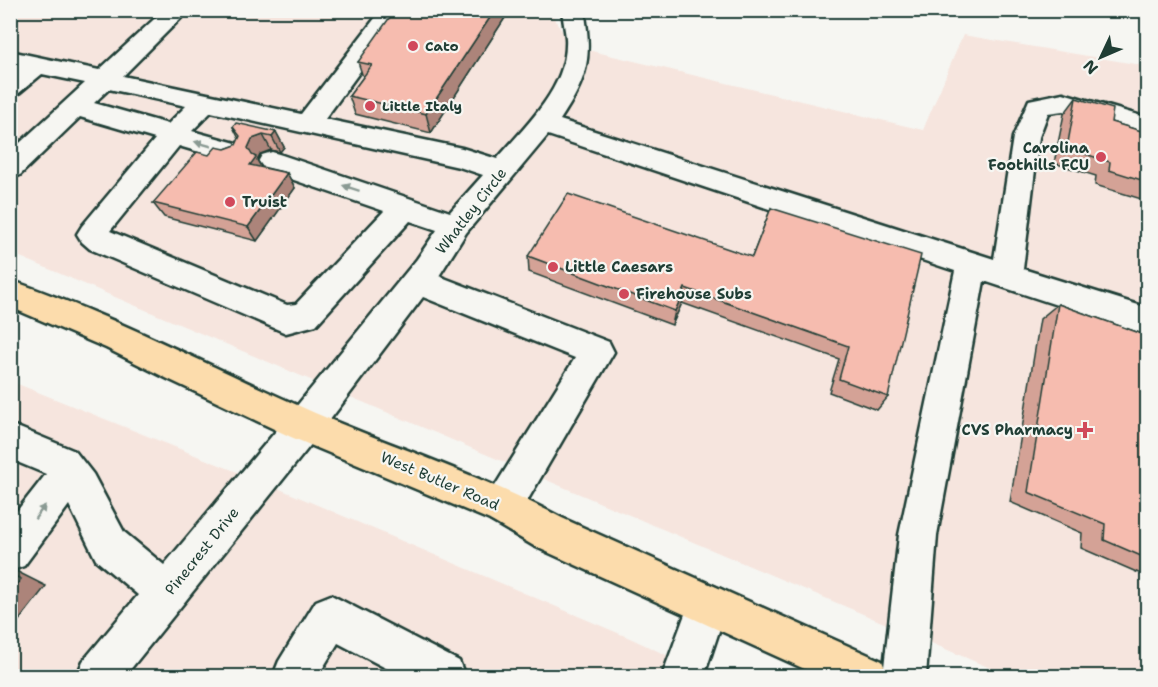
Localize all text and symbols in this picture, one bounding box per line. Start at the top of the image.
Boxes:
north arrow [1071,27,1131,87]
place label: Cato [425,37,459,55]
marker: Cato [406,39,420,53]
text: N [1079,55,1103,79]
place label: Little Italy [382,97,462,115]
marker: Little Italy [363,99,377,113]
one-way arrow [194,138,212,148]
place label: Carolina Foothills FCU [988,138,1090,175]
marker: Carolina Foothills FCU [1094,150,1108,164]
street label: Whatley Circle [431,164,511,258]
one-way arrow [342,183,360,192]
place label: Truist [242,192,287,212]
marker: Truist [223,195,237,209]
place label: Little Caesars [565,257,673,277]
marker: Little Caesars [546,260,560,274]
place label: Firehouse Subs [636,284,752,304]
marker: Firehouse Subs [617,287,631,301]
place label: CVS Pharmacy [962,420,1073,440]
marker: CVS Pharmacy [1078,423,1092,437]
street label: West Butler Road [378,447,503,515]
street label: Pinecrest Drive [160,503,244,599]
one-way arrow [34,505,46,521]

